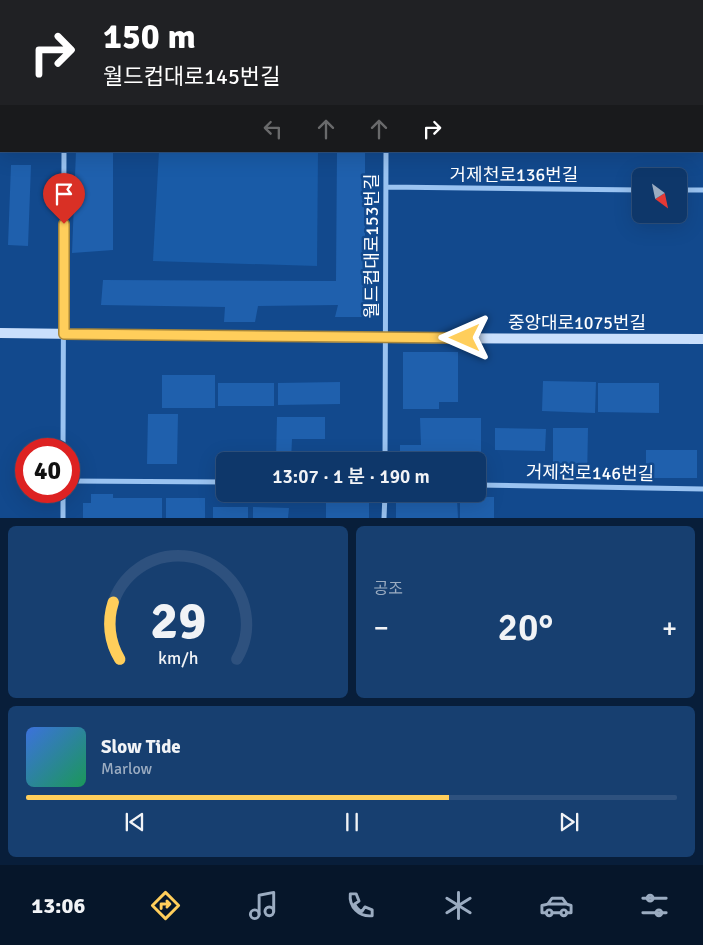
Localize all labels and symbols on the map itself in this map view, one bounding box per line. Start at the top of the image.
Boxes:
street label: 거제천로136번길 [450,164,578,186]
north arrow [632,168,688,222]
pin [43,173,85,224]
street label: 월드컵대로153번길 [361,173,383,319]
position arrow [438,311,490,363]
street label: 중앙대로1075번길 [508,312,646,334]
speed limit sign: 40 [15,438,80,503]
street label: 거제천로146번길 [526,461,654,485]

